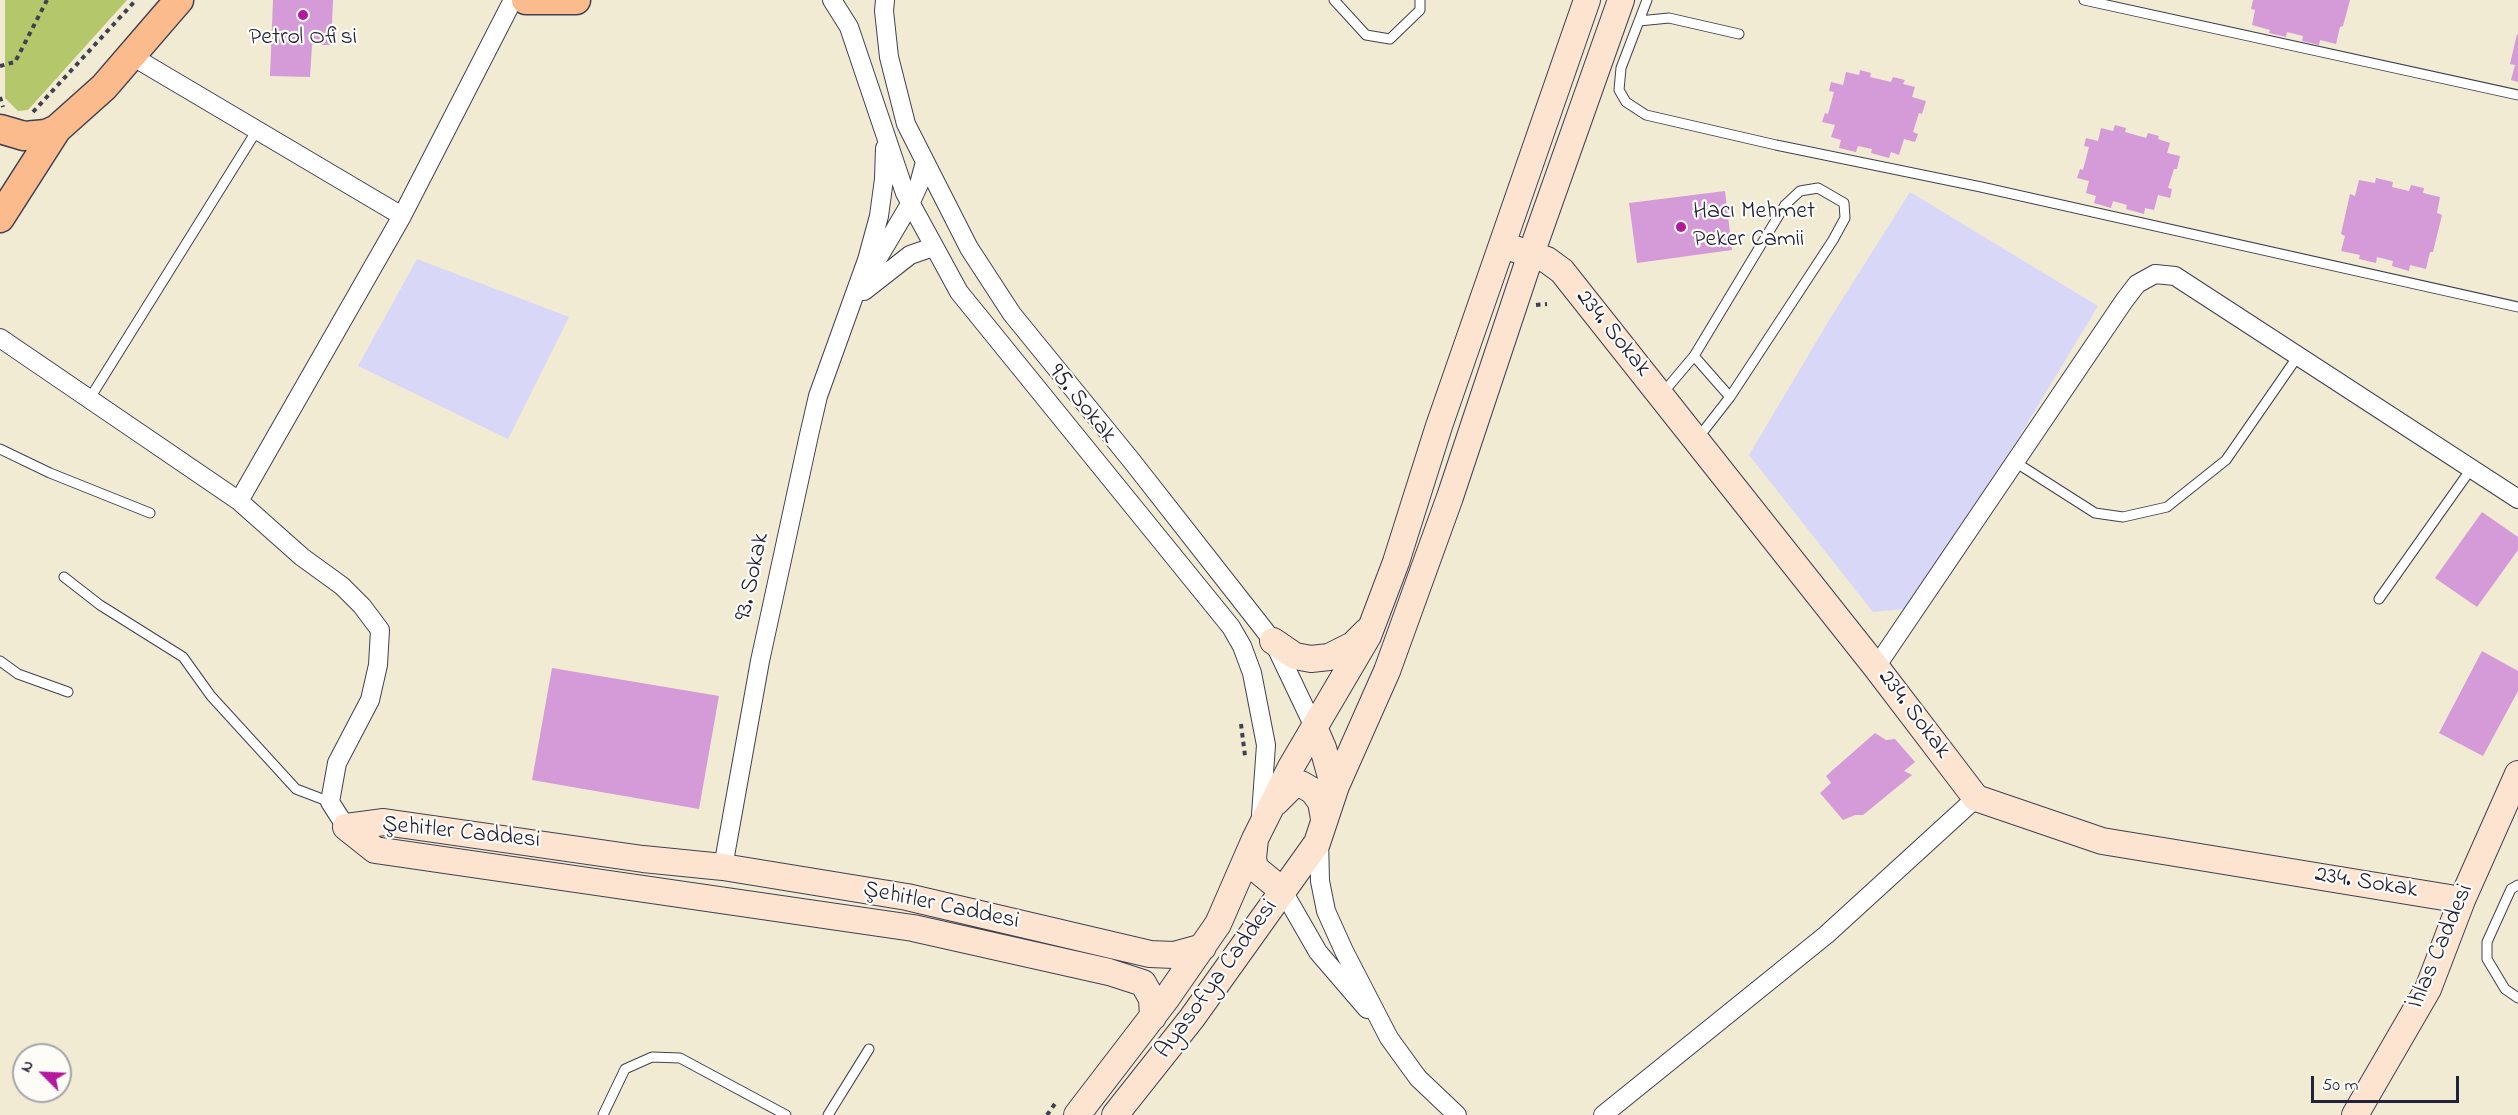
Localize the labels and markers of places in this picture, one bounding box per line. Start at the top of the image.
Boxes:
marker: Petrol Ofisi [296,8,310,22]
place label: Petrol Ofisi [249,25,357,53]
place label: Hacı Mehmet Peker Camii [1693,199,1815,255]
marker: Hacı Mehmet Peker Camii [1674,220,1688,234]

